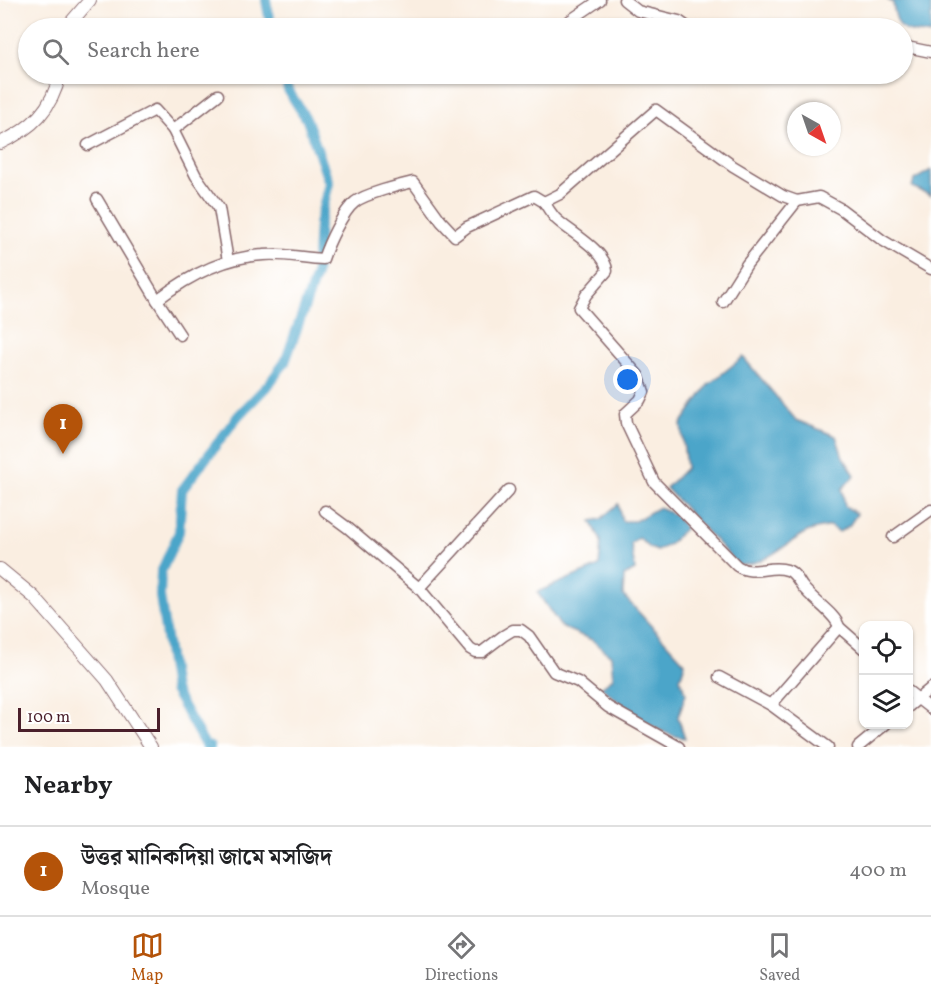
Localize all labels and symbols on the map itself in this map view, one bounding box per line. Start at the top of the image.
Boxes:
north arrow [787,102,841,156]
your location [613,365,642,394]
pin: 1 [44,404,82,454]
scale bar [18,705,160,732]

